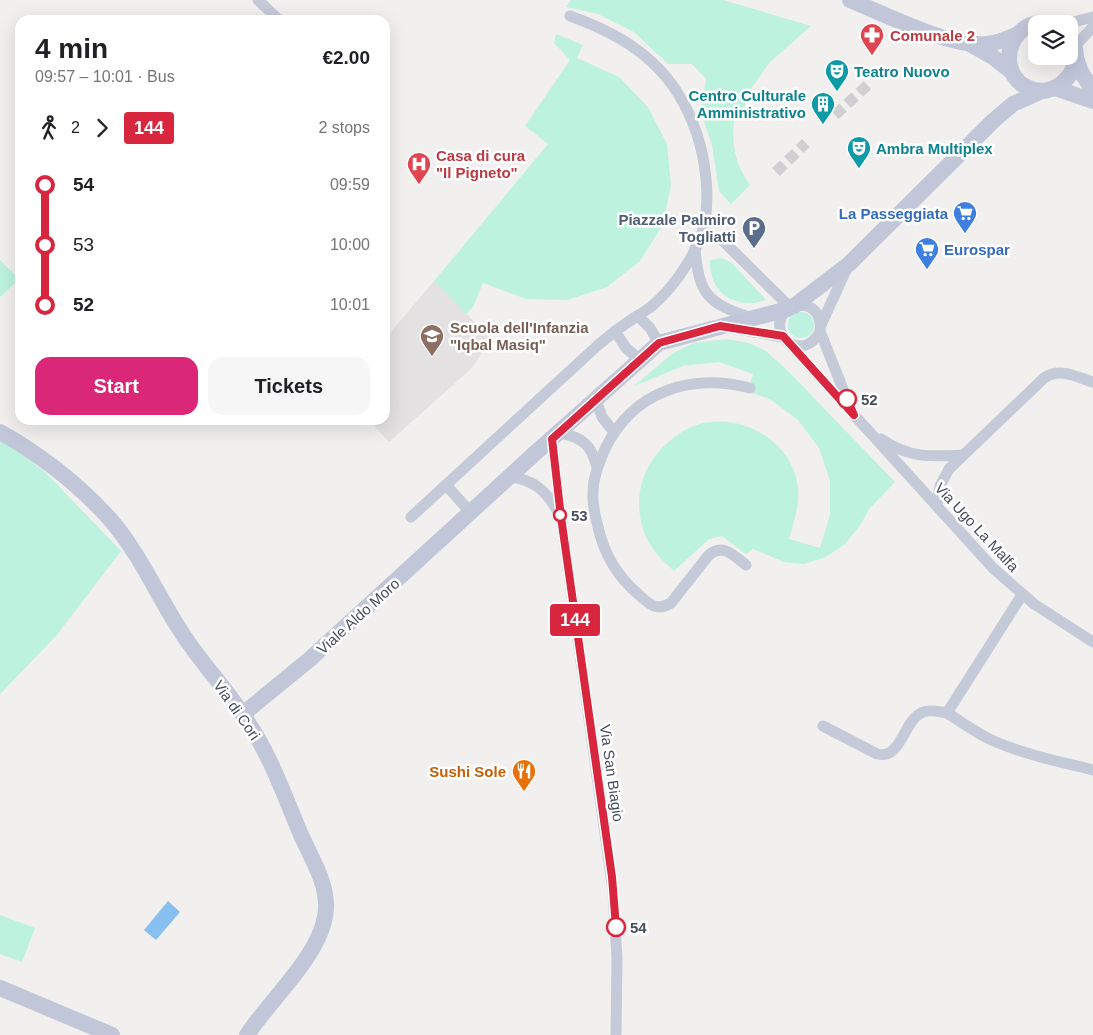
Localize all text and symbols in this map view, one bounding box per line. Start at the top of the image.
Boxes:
map controls [1028,15,1078,65]
button: layers [1028,15,1078,65]
pharmacy icon: Comunale 2 [859,22,885,56]
place label: Comunale 2 [890,27,975,44]
text: 4 min [35,33,108,64]
text: €2.00 [322,47,370,68]
theatre icon: Teatro Nuovo [824,58,850,92]
place label: Teatro Nuovo [854,63,950,80]
text: 09:57 – 10:01 · Bus [35,68,175,85]
place label: Centro Culturale Amministrativo [688,87,806,121]
building icon: Centro Culturale Amministrativo [810,91,836,125]
icon: walk [35,114,63,142]
icon: forward [88,114,116,142]
text: 144 [134,118,164,138]
text: 2 [71,119,80,136]
text: 2 stops [318,119,370,136]
theatre icon: Ambra Multiplex [846,135,872,169]
place label: Ambra Multiplex [876,140,993,157]
place label: Casa di cura "Il Pigneto" [436,147,526,181]
hospital icon: Casa di cura "Il Pigneto" [406,151,432,185]
text: 54 [73,174,94,195]
text: 09:59 [330,176,370,193]
supermarket icon: La Passeggiata [952,200,978,234]
place label: La Passeggiata [839,205,949,222]
place label: Piazzale Palmiro Togliatti [618,211,736,245]
parking icon: Piazzale Palmiro Togliatti [741,215,767,249]
text: 53 [73,234,94,255]
text: 10:00 [330,236,370,253]
supermarket icon: Eurospar [914,236,940,270]
place label: Eurospar [944,241,1010,258]
text: 52 [73,294,94,315]
text: 10:01 [330,296,370,313]
place label: Scuola dell'Infanzia "Iqbal Masiq" [450,319,589,353]
school or university icon: Scuola dell'Infanzia "Iqbal Masiq" [419,323,445,357]
button: Start [35,357,198,415]
button: Tickets [208,357,370,415]
marker: 52 [837,389,857,409]
place label: 52 [861,391,878,408]
street label: Via Ugo La Malfa [932,479,1023,575]
place label: 53 [571,507,588,524]
marker: 53 [553,508,567,522]
street label: Viale Aldo Moro [313,575,403,657]
line badge: 144 [546,604,604,636]
text: 144 [560,610,590,630]
street label: Via di Cori [210,677,264,743]
street label: Via San Biagio [597,723,627,823]
restaurant icon: Sushi Sole [511,758,537,792]
place label: Sushi Sole [429,763,506,780]
marker: 54 [606,917,626,937]
place label: 54 [630,919,647,936]

